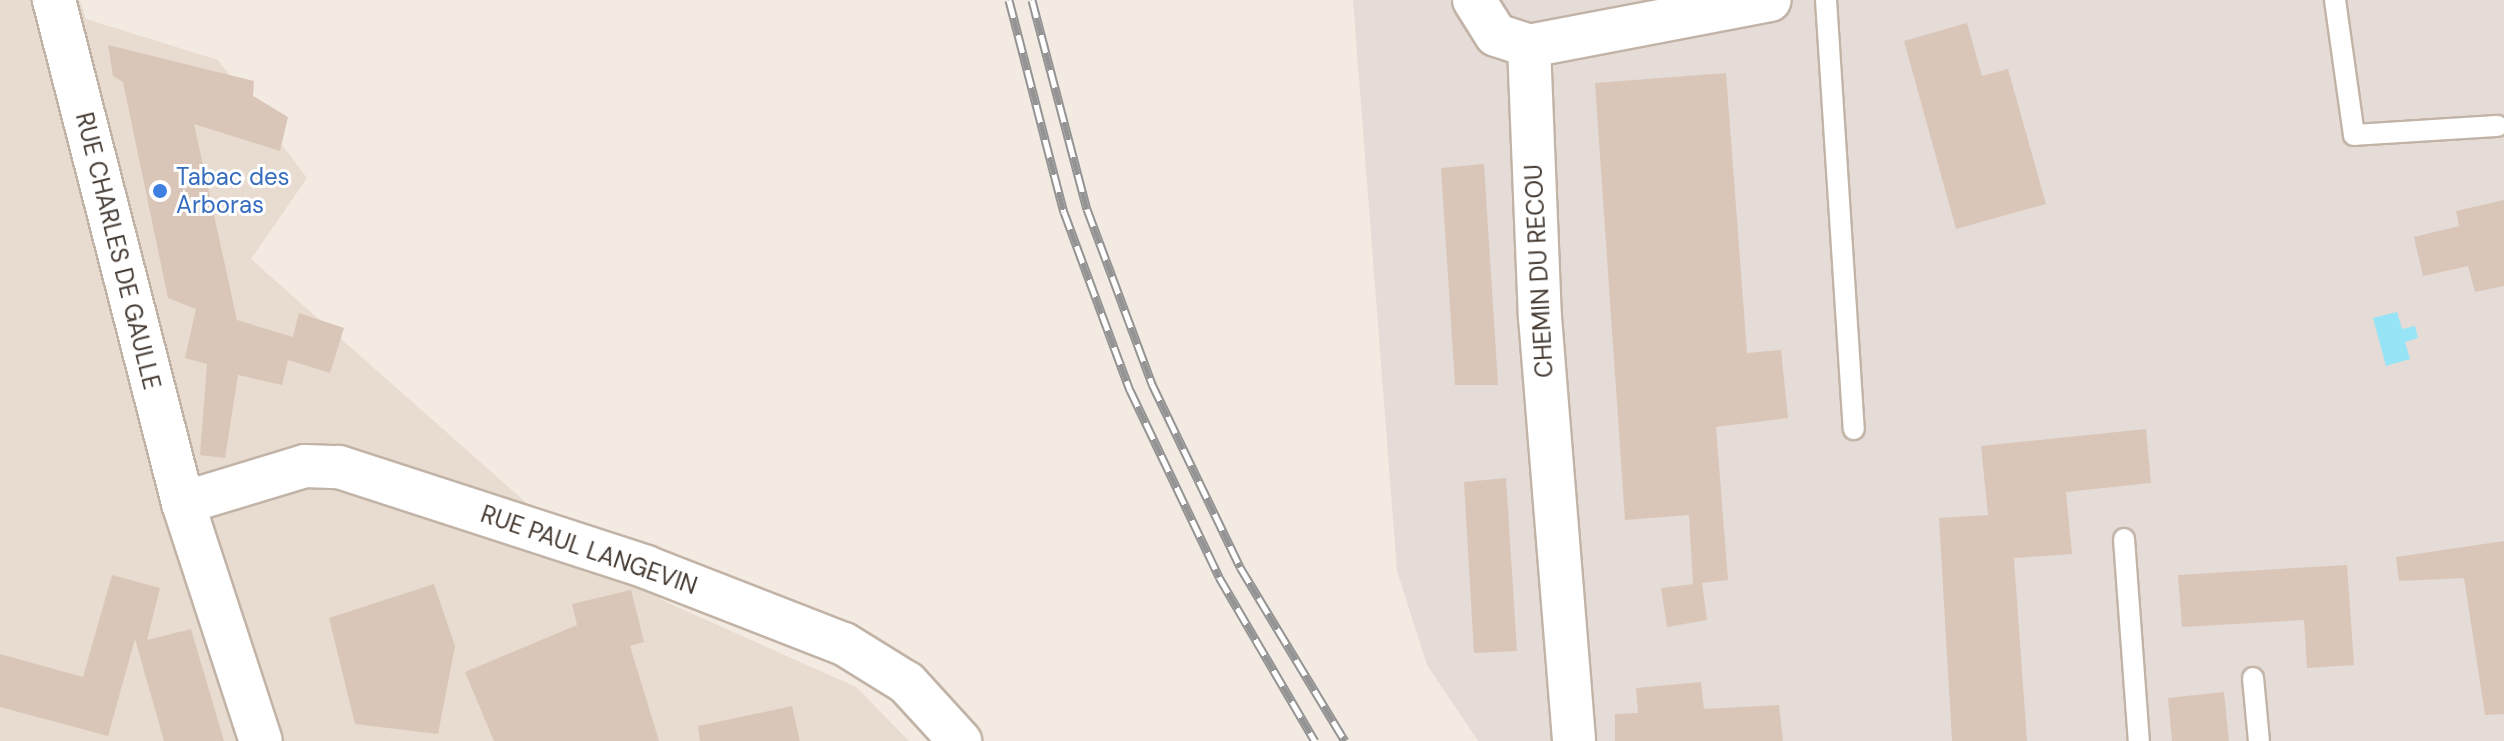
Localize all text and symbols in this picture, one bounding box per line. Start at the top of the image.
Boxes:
street label: RUE CHARLES DE GAULLE [70,109,166,393]
place label: Tabac des Arboras [176,163,290,219]
street label: CHEMIN DU RECOU [1519,163,1559,379]
marker: Tabac des Arboras [151,182,169,200]
street label: RUE PAUL LANGEVIN [477,499,701,601]

